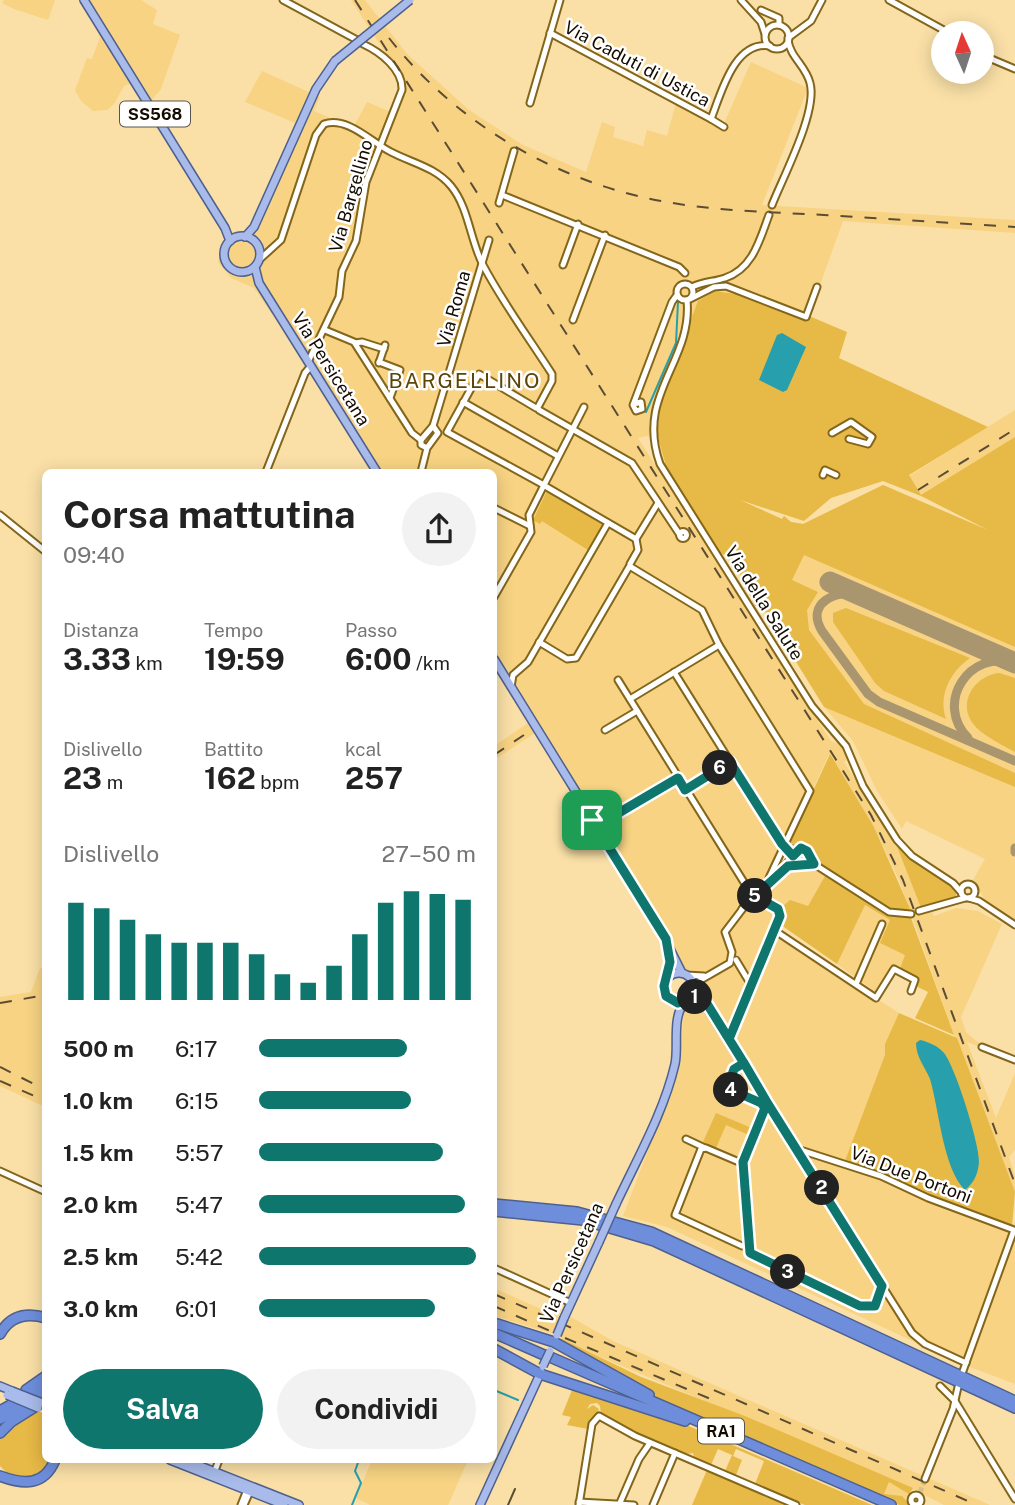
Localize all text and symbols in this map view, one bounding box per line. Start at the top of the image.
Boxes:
street label: Via Caduti di Ustica [561,16,714,111]
north arrow [931,21,994,84]
map controls [931,21,994,84]
road number: SS568 [120,102,190,126]
street label: Via Bargellino [324,137,377,255]
street label: Via Roma [433,268,474,349]
street label: Via Persicetana [288,308,375,429]
district label: BARGELLINO [389,368,541,393]
text: Corsa mattutina [63,492,356,537]
button: share [402,492,476,566]
text: 09:40 [63,541,125,568]
street label: Via della Salute [721,542,808,664]
text: Distanza [63,619,139,641]
text: Tempo [204,619,263,641]
text: Passo [345,619,397,641]
text: 3.33 [63,641,131,677]
text: 19:59 [204,641,285,677]
text: 6:00 [345,641,411,677]
text: km [131,652,163,674]
text: /km [411,652,450,674]
text: Dislivello [63,738,143,760]
text: Battito [204,738,263,760]
text: kcal [345,738,382,760]
pin: 6 [702,750,738,786]
text: 6 [713,756,726,778]
text: 23 [63,760,102,796]
text: 162 [204,760,256,796]
text: 257 [345,760,403,796]
text: m [102,771,123,793]
text: bpm [256,771,299,793]
pin [562,790,622,850]
icon: arrive [573,801,611,839]
text: Dislivello [63,840,159,867]
text: 27–50 m [381,840,476,867]
pin: 5 [738,878,772,914]
text: 5 [748,884,761,906]
pin: 1 [678,979,712,1014]
text: 1 [690,985,699,1007]
text: 500 m [63,1035,134,1062]
text: 6:17 [175,1035,218,1062]
pin: 4 [714,1072,748,1108]
text: 4 [724,1078,737,1100]
text: 1.0 km [63,1087,133,1114]
text: 6:15 [175,1087,219,1114]
text: 1.5 km [63,1139,134,1166]
text: 5:57 [175,1139,223,1166]
street label: Via Due Portoni [848,1142,975,1207]
pin: 2 [804,1170,840,1206]
text: 2 [815,1176,828,1198]
text: 2.0 km [63,1191,138,1218]
text: 5:47 [175,1191,223,1218]
street label: Via Persicetana [536,1199,608,1326]
text: 2.5 km [63,1243,138,1270]
text: 5:42 [175,1243,223,1270]
pin: 3 [770,1254,806,1290]
text: 3 [781,1260,794,1282]
text: 3.0 km [63,1295,138,1322]
text: 6:01 [175,1295,218,1322]
button: Salva [63,1369,263,1449]
button: Condividi [277,1369,476,1449]
road number: RA1 [698,1418,744,1443]

